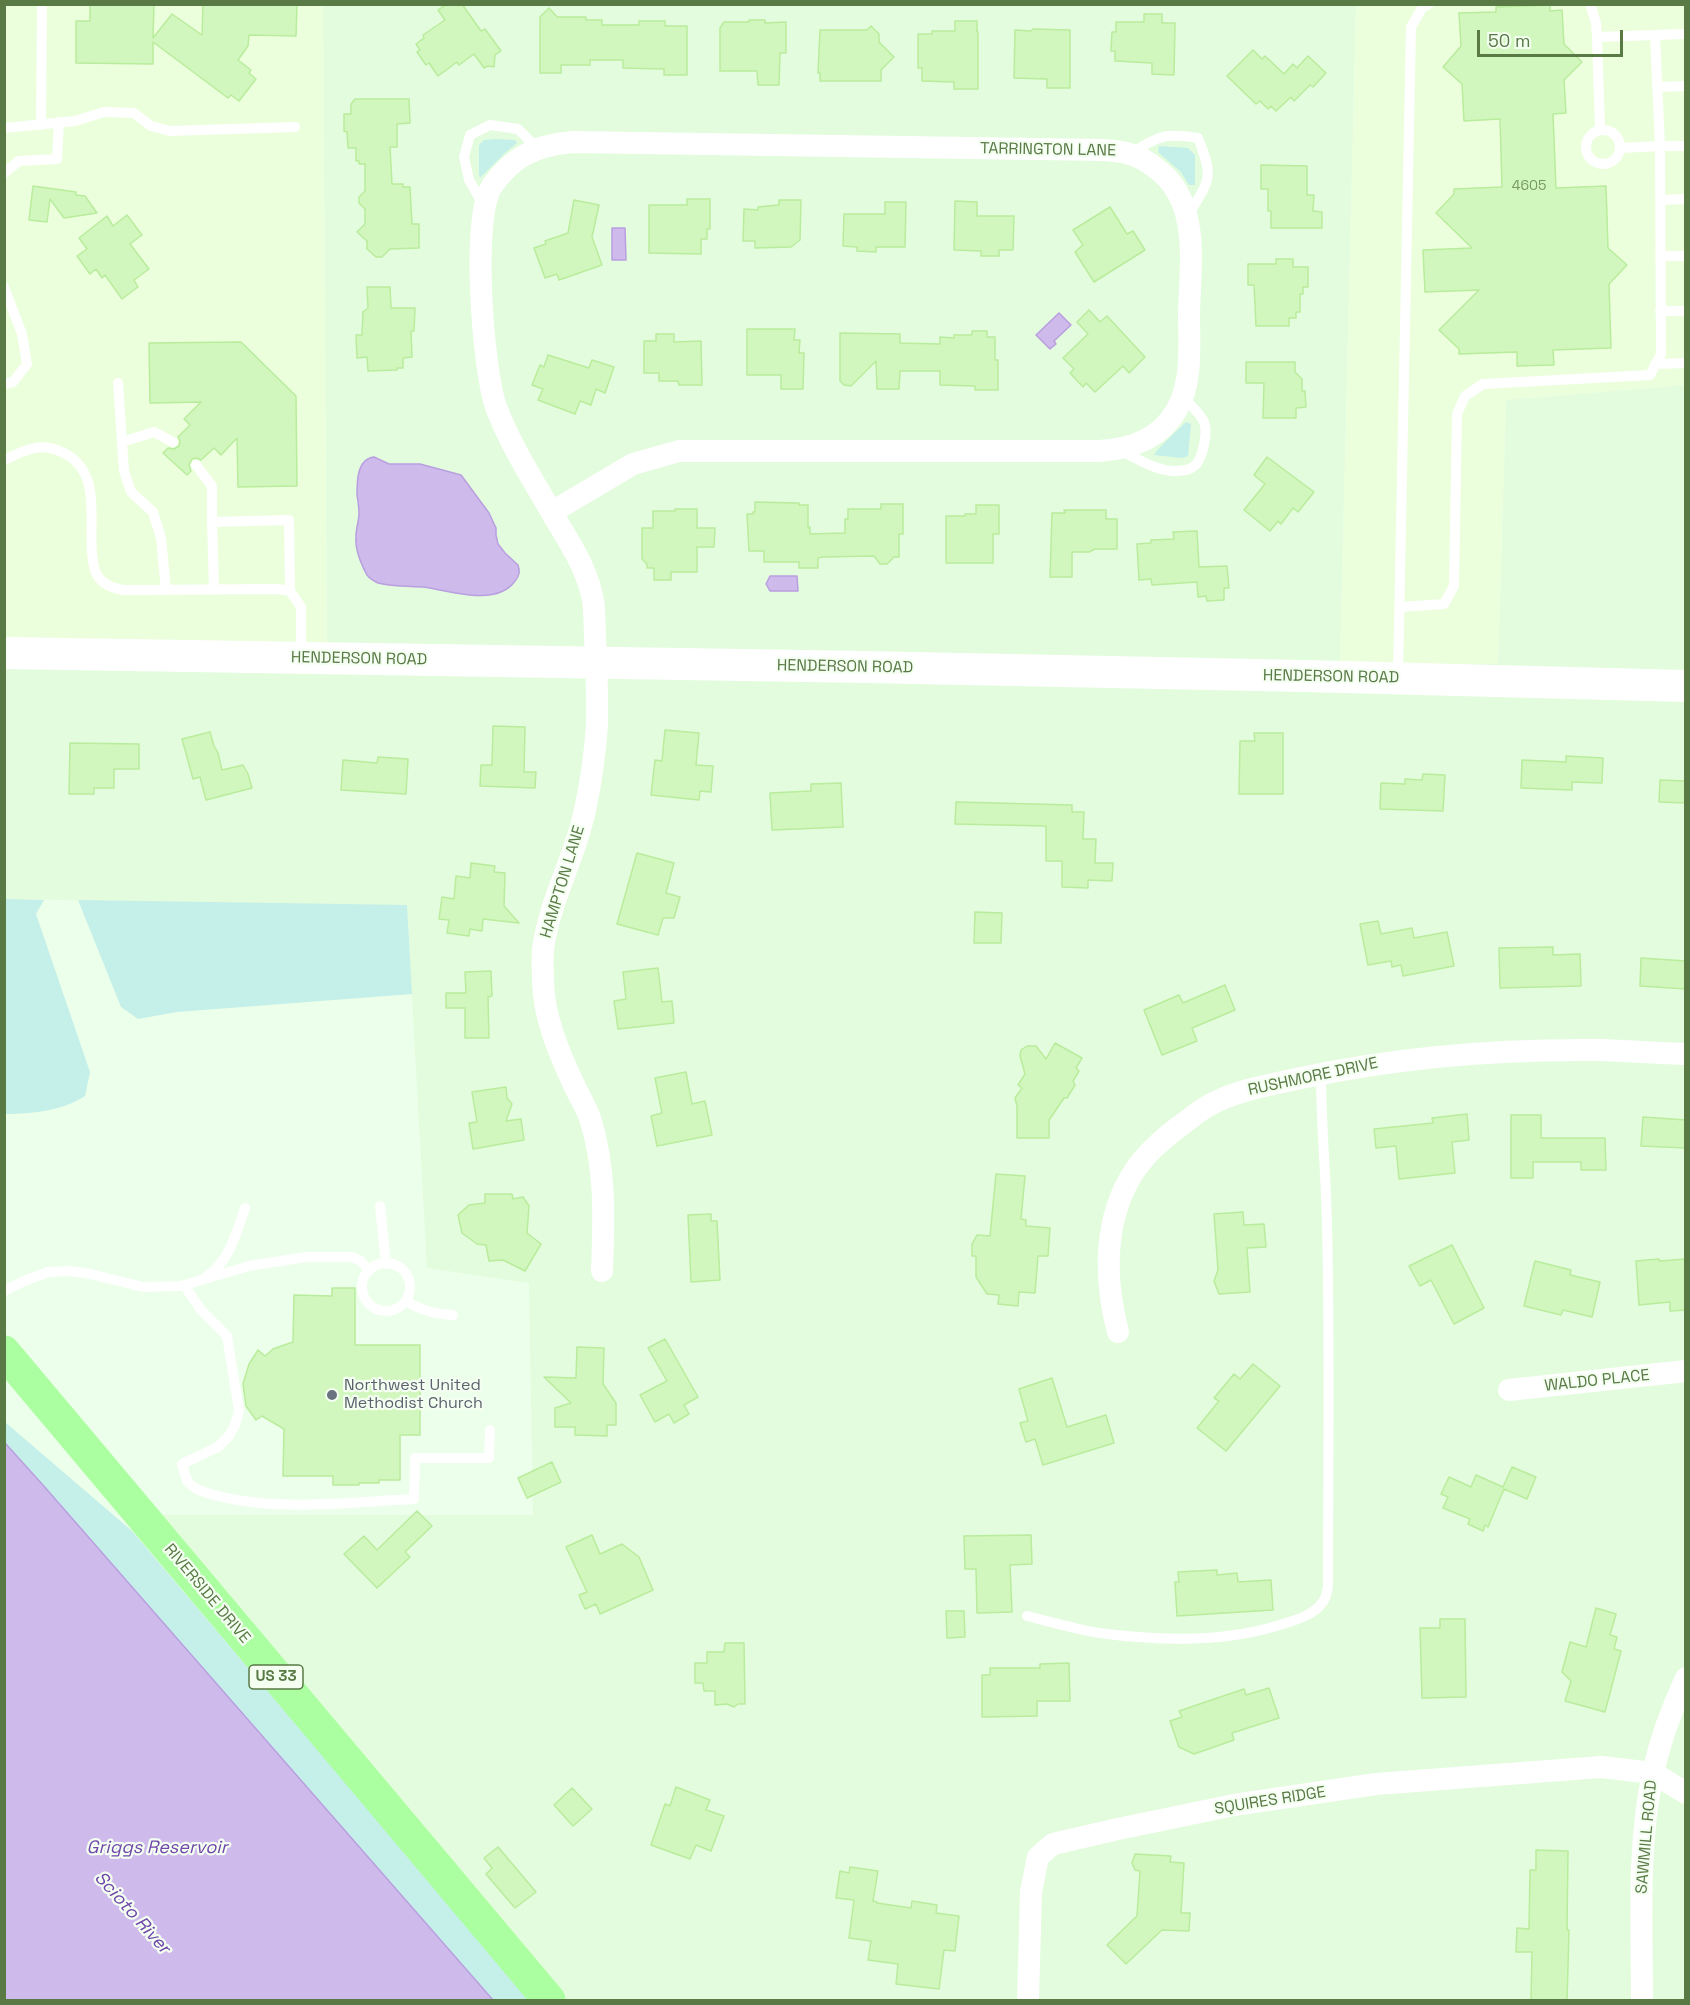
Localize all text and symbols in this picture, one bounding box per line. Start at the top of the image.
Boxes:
scale bar [1480,18,1626,56]
text: 50 m [1488,29,1530,52]
street label: TARRINGTON LANE [980,139,1116,161]
house number: 4605 [1512,178,1546,194]
street label: HENDERSON ROAD [291,648,427,670]
street label: HENDERSON ROAD [777,656,913,678]
street label: HENDERSON ROAD [1263,666,1399,688]
street label: HAMPTON LANE [537,823,589,941]
street label: RUSHMORE DRIVE [1246,1054,1380,1100]
street label: WALDO PLACE [1544,1366,1650,1396]
place label: Northwest United Methodist Church [344,1376,483,1414]
marker: Northwest United Methodist Church [325,1388,339,1402]
street label: RIVERSIDE DRIVE [160,1540,254,1648]
road number: US 33 [249,1665,303,1689]
street label: SAWMILL ROAD [1632,1779,1662,1895]
street label: SQUIRES RIDGE [1213,1783,1327,1819]
water label: Griggs Reservoir [87,1837,227,1859]
water label: Scioto River [89,1867,175,1959]

